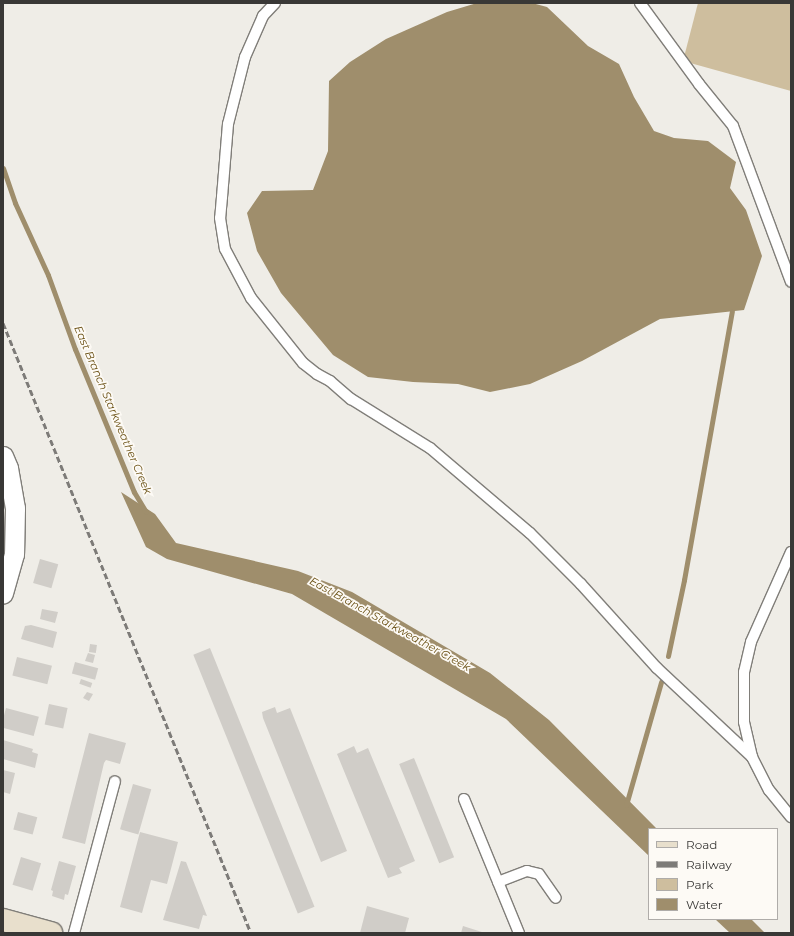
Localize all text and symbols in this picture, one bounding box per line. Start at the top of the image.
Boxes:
water label: East Branch Starkweather Creek [71,324,155,496]
water label: East Branch Starkweather Creek [307,574,473,674]
legend [648,828,778,920]
text: Road [686,837,717,852]
text: Railway [686,857,732,872]
text: Park [686,877,713,892]
text: Water [686,897,722,912]

